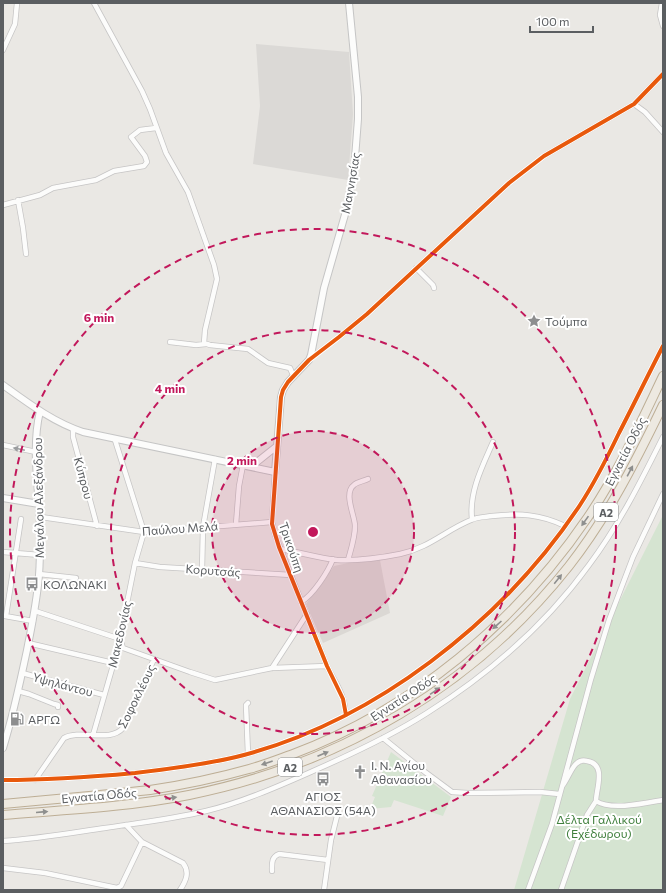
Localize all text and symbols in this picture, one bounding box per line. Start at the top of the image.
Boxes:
scale bar [530,8,593,34]
text: 100 m [536,14,570,28]
street label: Μαγνησίας [338,151,362,215]
text: 6 min [84,310,114,324]
place icon: Τούμπα [526,313,542,329]
place label: Τούμπα [545,314,587,328]
text: 4 min [155,381,185,395]
street label: Εγνατία Οδός [602,414,648,488]
street label: Μεγάλου Αλεξάνδρου [30,437,46,559]
one-way arrow [13,445,26,451]
text: 2 min [227,453,257,467]
street label: Κύπρου [72,455,96,501]
one-way arrow [627,465,634,477]
road number: Α2 [594,503,618,521]
one-way arrow [581,516,589,526]
street label: Παύλου Μελά [141,518,219,538]
street label: Τρικούπη [277,520,307,574]
centre of rings [306,525,320,539]
street label: Κορυτσάς [185,561,241,579]
one-way arrow [554,573,562,584]
bus stop icon: ΚΟΛΩΝΑΚΙ [24,576,40,592]
place label: ΚΟΛΩΝΑΚΙ [43,577,107,591]
street label: Μακεδονίας [104,599,134,669]
one-way arrow [491,621,502,630]
street label: Σοφοκλέους [115,662,158,730]
street label: Υψηλάντου [31,669,95,699]
street label: Εγνατία Οδός [367,671,439,723]
one-way arrow [430,687,441,695]
fuel station icon: ΑΡΓΩ [9,711,25,727]
place label: ΑΡΓΩ [28,712,60,726]
one-way arrow [317,751,329,757]
road number: Α2 [278,758,302,776]
place label: Ι. Ν. Αγίου Αθανασίου [371,758,432,786]
one-way arrow [261,760,273,766]
church icon: Ι. Ν. Αγίου Αθανασίου [352,764,368,780]
bus stop icon: ΑΓΙΟΣ ΑΘΑΝΑΣΙΟΣ (54Α) [315,771,331,787]
street label: Εγνατία Οδός [61,785,137,805]
place label: ΑΓΙΟΣ ΑΘΑΝΑΣΙΟΣ (54Α) [270,789,376,817]
one-way arrow [165,795,177,801]
one-way arrow [36,808,48,815]
park label: Δέλτα Γαλλικού (Εχέδωρου) [556,812,642,840]

